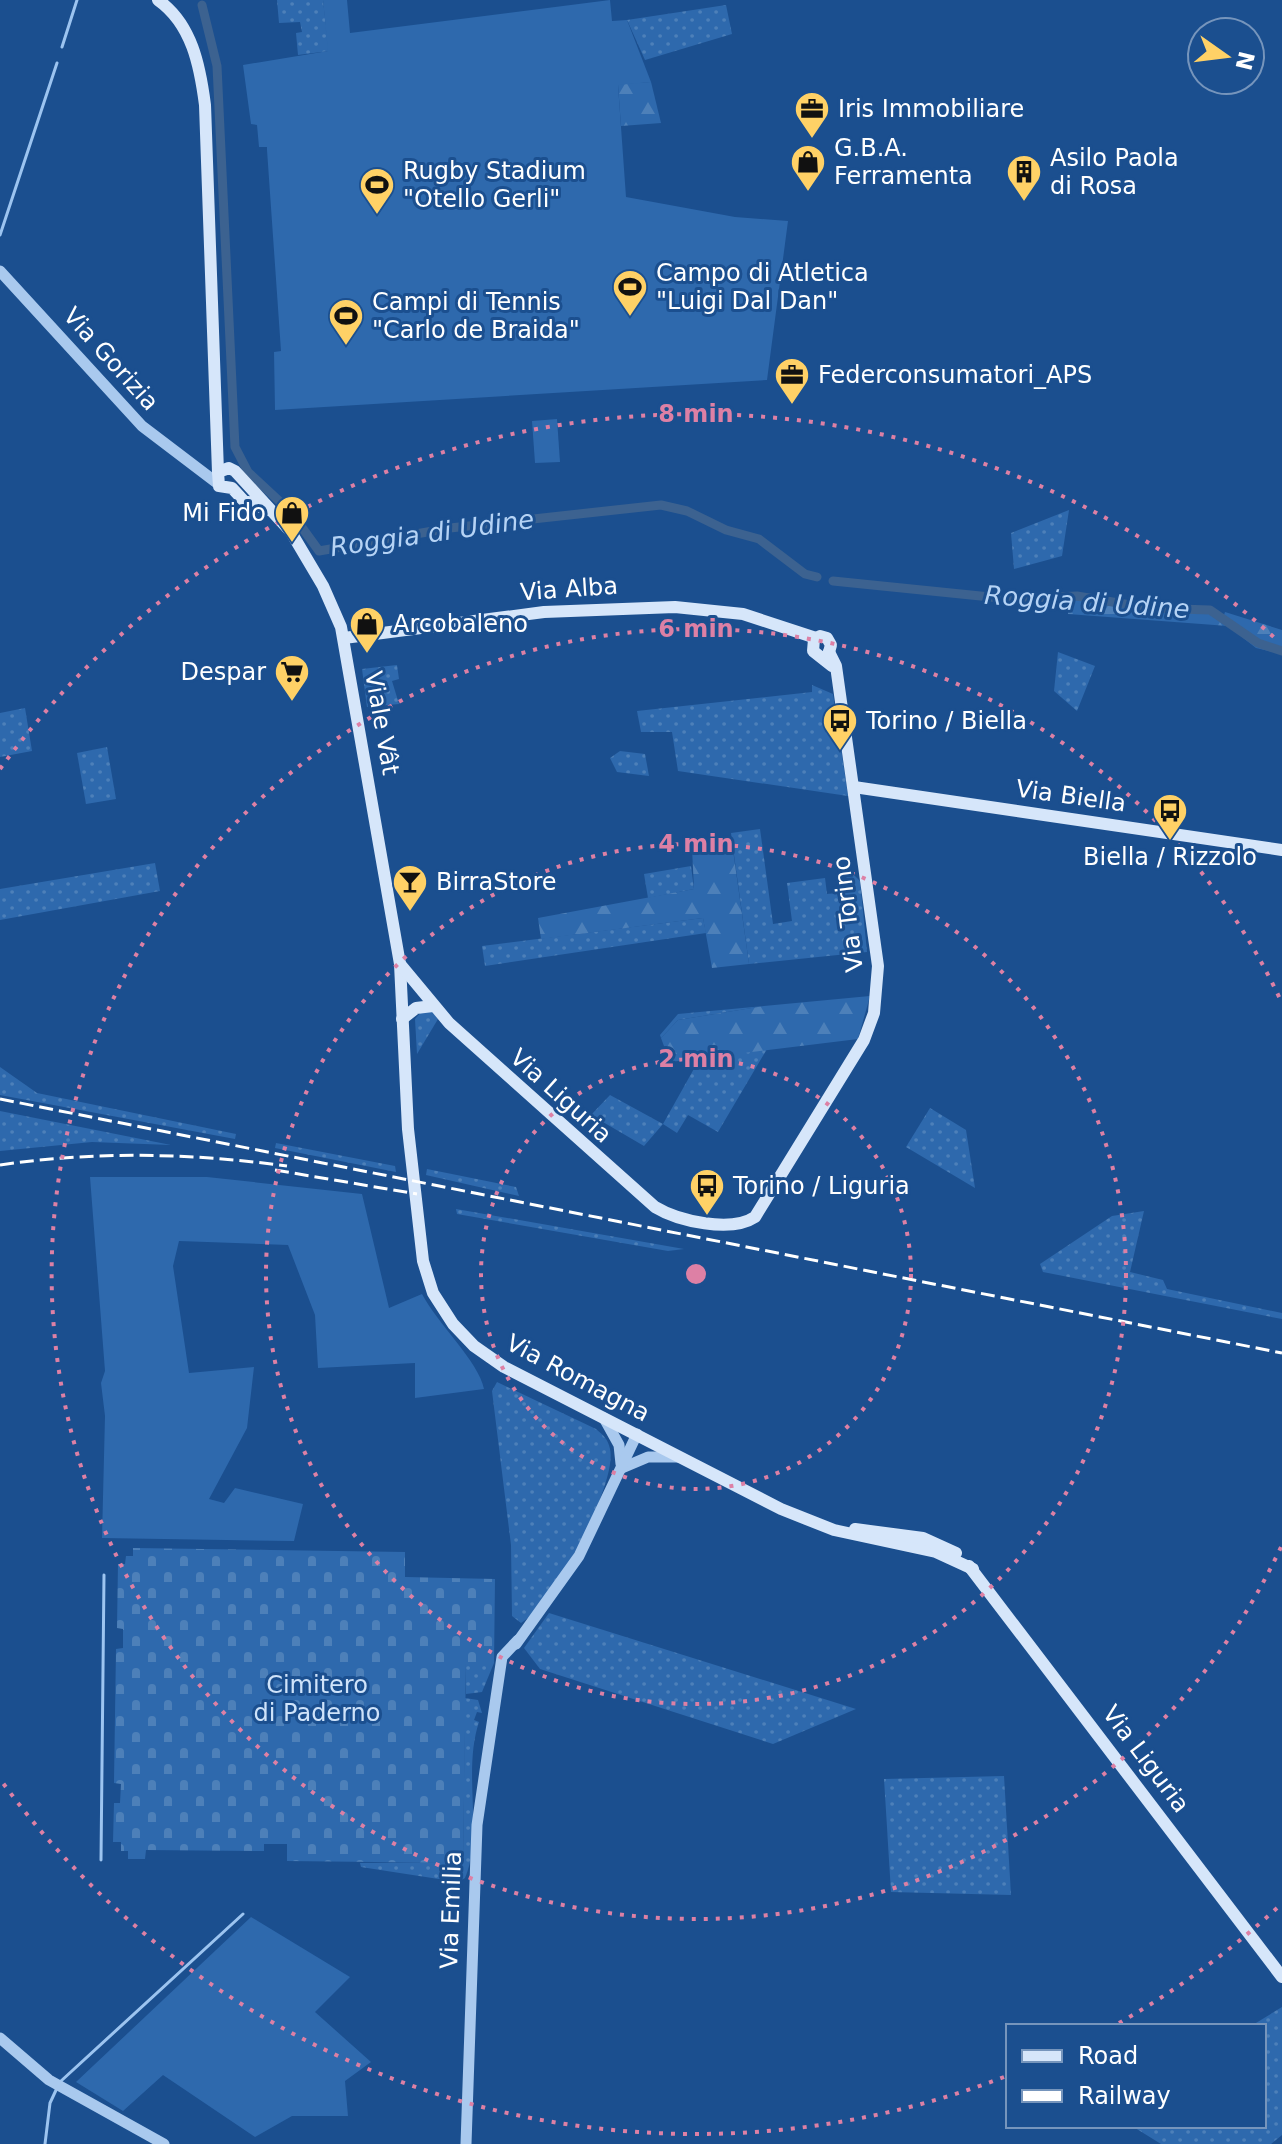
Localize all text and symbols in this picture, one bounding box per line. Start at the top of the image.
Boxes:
north arrow [1186,16,1266,96]
text: N [1231,49,1259,73]
office icon: Iris Immobiliare [793,90,831,140]
place label: Iris Immobiliare [838,95,1024,123]
place label: G.B.A. Ferramenta [834,134,973,190]
shop icon: G.B.A. Ferramenta [789,143,827,193]
place label: Asilo Paola di Rosa [1050,144,1179,200]
building icon: Asilo Paola di Rosa [1005,153,1043,203]
place label: Rugby Stadium "Otello Gerli" [403,157,586,213]
sports icon: Rugby Stadium "Otello Gerli" [358,166,396,216]
place label: Campo di Atletica "Luigi Dal Dan" [656,259,869,315]
sports icon: Campo di Atletica "Luigi Dal Dan" [611,268,649,318]
place label: Campi di Tennis "Carlo de Braida" [372,288,580,344]
sports icon: Campi di Tennis "Carlo de Braida" [327,297,365,347]
street label: Via Gorizia [58,302,164,416]
office icon: Federconsumatori_APS [773,356,811,406]
place label: Federconsumatori_APS [818,361,1092,389]
text: 8 min [658,400,734,428]
shop icon: Mi Fido [273,494,311,544]
place label: Mi Fido [182,499,266,527]
water label: Roggia di Udine [328,504,536,562]
street label: Via Alba [519,572,619,606]
water label: Roggia di Udine [983,580,1191,624]
shop icon: Arcobaleno [348,605,386,655]
place label: Arcobaleno [393,610,528,638]
text: 6 min [658,615,734,643]
supermarket icon: Despar [273,653,311,703]
place label: Despar [180,658,266,686]
street label: Viale Vât [359,669,405,777]
bus stop icon: Torino / Biella [821,702,859,752]
place label: Torino / Biella [865,707,1027,735]
street label: Via Biella [1014,774,1128,818]
bus stop icon: Biella / Rizzolo [1151,792,1189,842]
text: 4 min [658,830,734,858]
place label: Biella / Rizzolo [1083,843,1257,871]
street label: Via Torino [827,854,869,974]
bar icon: BirraStore [391,863,429,913]
place label: BirraStore [436,868,557,896]
street label: Via Liguria [505,1043,617,1149]
text: 2 min [658,1045,734,1073]
bus stop icon: Torino / Liguria [688,1167,726,1217]
place label: Torino / Liguria [732,1172,910,1200]
centre of rings [682,1260,710,1288]
street label: Via Romagna [501,1328,655,1428]
park label: Cimitero di Paderno [254,1671,380,1727]
street label: Via Liguria [1097,1700,1195,1818]
street label: Via Emilia [435,1850,467,1970]
legend [1006,2024,1266,2128]
text: Road [1078,2042,1138,2070]
text: Railway [1078,2082,1171,2110]

